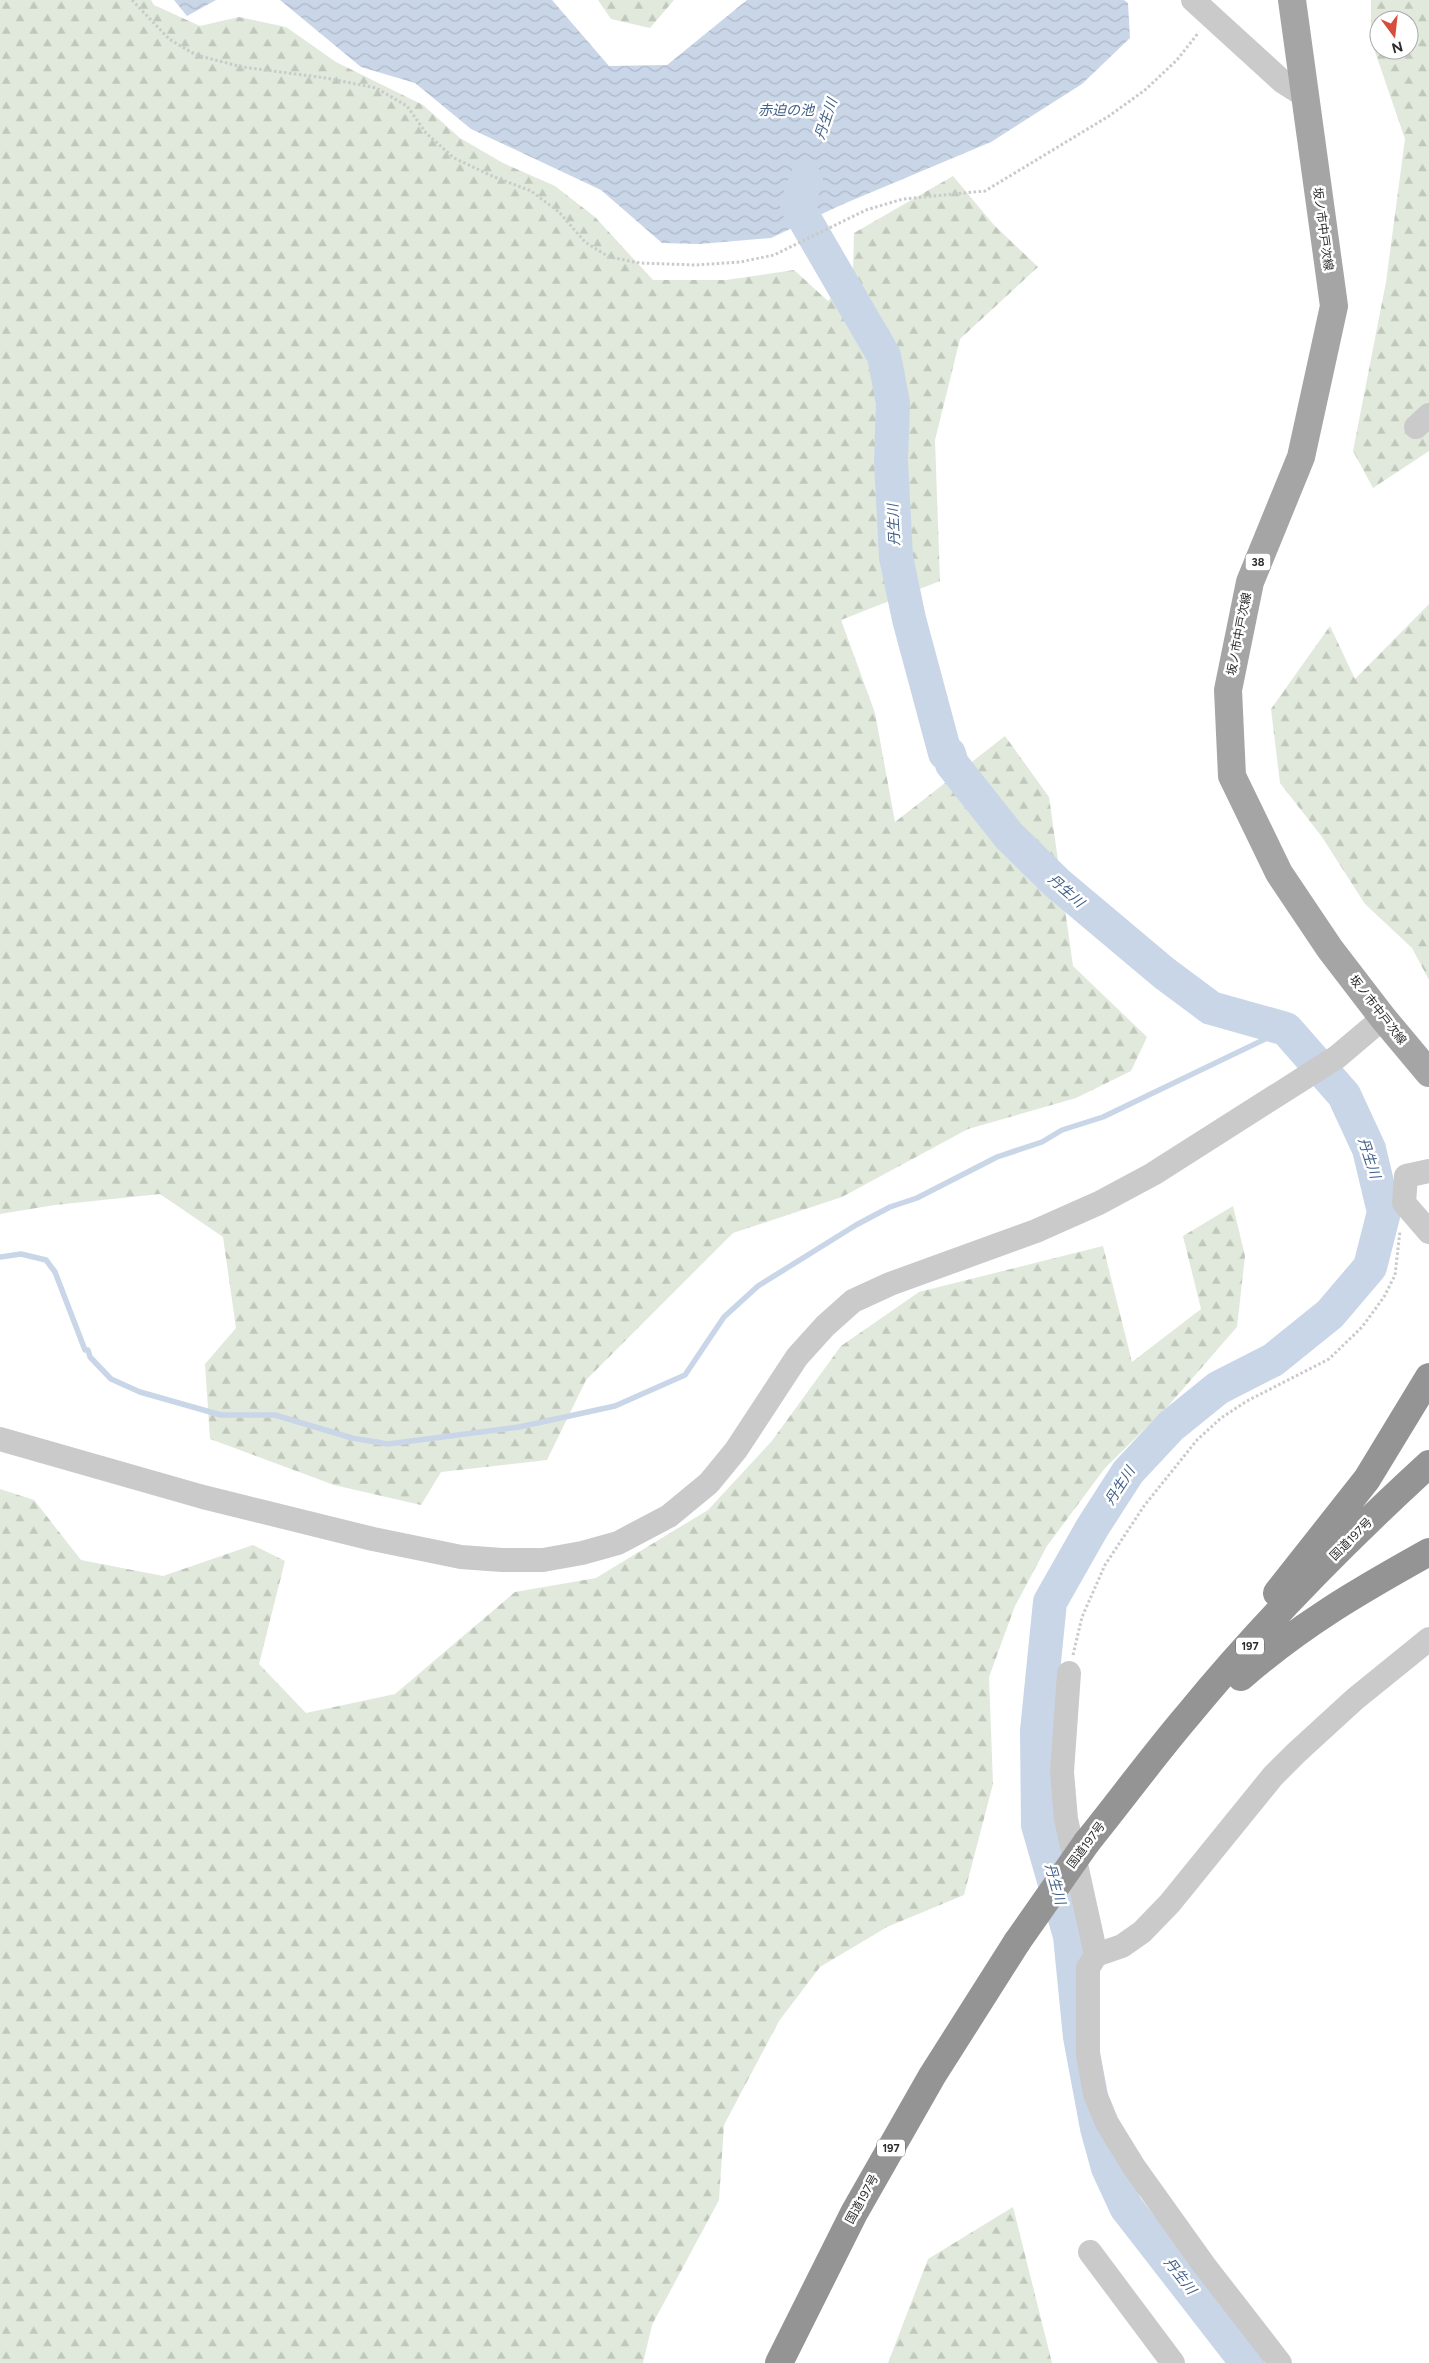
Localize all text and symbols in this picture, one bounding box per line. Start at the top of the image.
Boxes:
north arrow [1369,10,1419,60]
text: N [1390,37,1405,57]
water label: 丹生川 [811,94,842,142]
water label: 赤迫の池 [758,102,816,119]
street label: 坂ノ市中戸次線 [1310,186,1336,272]
water label: 丹生川 [884,502,904,546]
road number: 38 [1246,554,1270,570]
street label: 坂ノ市中戸次線 [1224,591,1254,677]
water label: 丹生川 [1045,871,1089,913]
street label: 坂ノ市中戸次線 [1347,973,1409,1047]
water label: 丹生川 [1354,1135,1384,1183]
water label: 丹生川 [1101,1462,1140,1508]
street label: 国道197号 [1327,1515,1375,1563]
road number: 197 [1236,1638,1264,1654]
street label: 国道197号 [1064,1819,1108,1871]
water label: 丹生川 [1041,1861,1070,1908]
road number: 197 [877,2140,905,2156]
street label: 国道197号 [843,2172,881,2226]
water label: 丹生川 [1160,2254,1201,2299]

